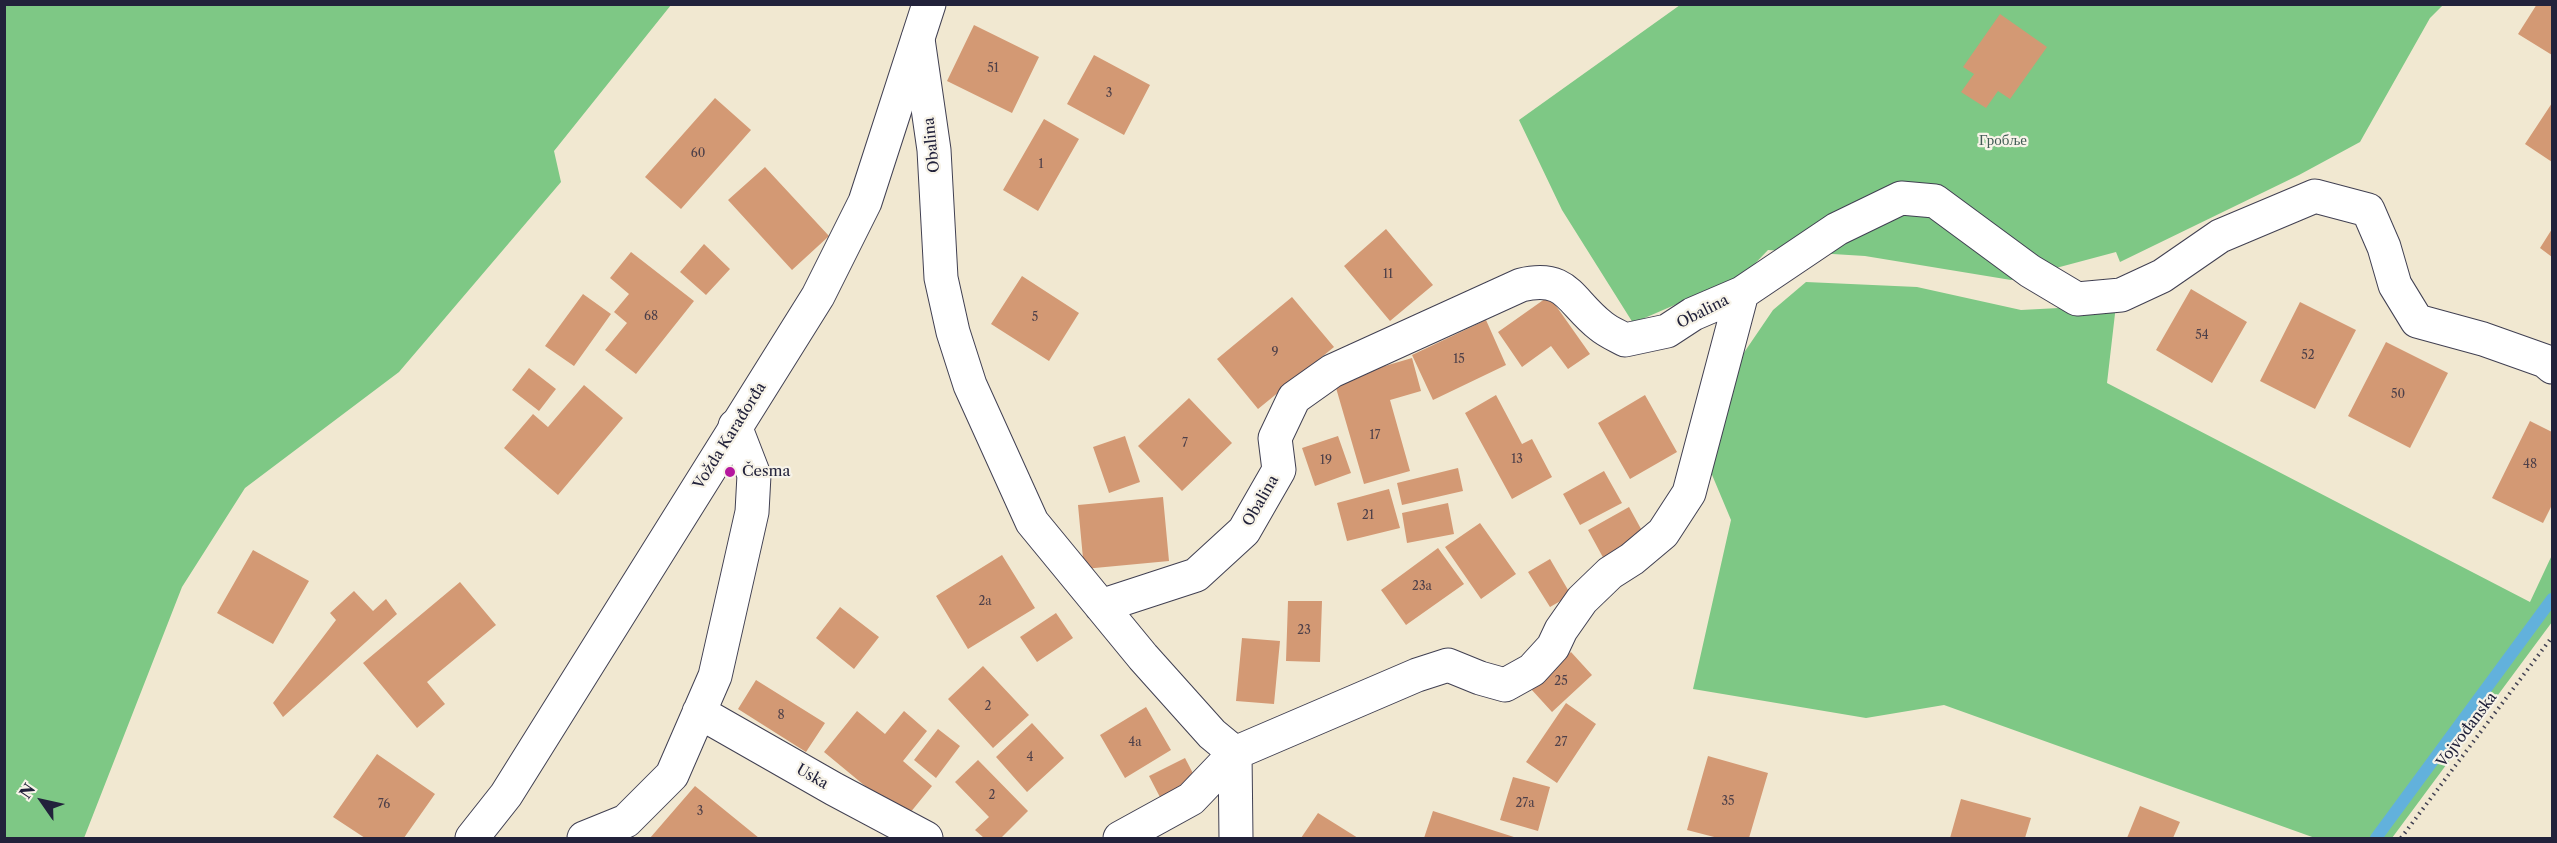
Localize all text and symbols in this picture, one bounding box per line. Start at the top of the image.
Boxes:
house number: 51 [987,62,999,76]
house number: 3 [1106,87,1112,101]
street label: Obalina [920,116,944,174]
park label: Гробље [1979,132,2027,150]
house number: 60 [691,147,705,161]
house number: 1 [1038,158,1044,172]
house number: 11 [1383,268,1393,282]
street label: Obalina [1674,291,1732,333]
house number: 68 [644,310,658,324]
house number: 5 [1032,311,1038,325]
house number: 54 [2195,329,2209,343]
house number: 9 [1271,346,1279,360]
house number: 52 [2301,349,2315,363]
house number: 15 [1453,353,1465,367]
street label: Vožda Karađorđa [690,379,770,493]
house number: 50 [2391,388,2405,402]
house number: 17 [1370,429,1380,443]
house number: 7 [1182,437,1188,451]
house number: 13 [1511,453,1523,467]
house number: 19 [1320,454,1332,468]
house number: 48 [2523,458,2537,472]
place label: Česma [742,463,790,481]
marker: Česma [723,465,737,479]
street label: Obalina [1239,472,1283,530]
house number: 21 [1362,509,1374,523]
house number: 23a [1412,580,1432,594]
house number: 2a [978,595,992,609]
house number: 23 [1297,624,1311,638]
house number: 25 [1554,675,1568,689]
street label: Vojvođanska [2433,689,2501,771]
house number: 2 [985,700,991,714]
house number: 8 [777,709,785,723]
house number: 4a [1128,736,1142,750]
house number: 27 [1555,736,1567,750]
house number: 4 [1027,751,1033,765]
street label: Uska [793,761,831,793]
north arrow [12,771,72,831]
text: N [15,780,39,802]
house number: 2 [989,789,995,803]
house number: 35 [1721,795,1735,809]
house number: 27a [1515,797,1535,811]
house number: 76 [378,798,390,812]
house number: 3 [697,805,703,819]

